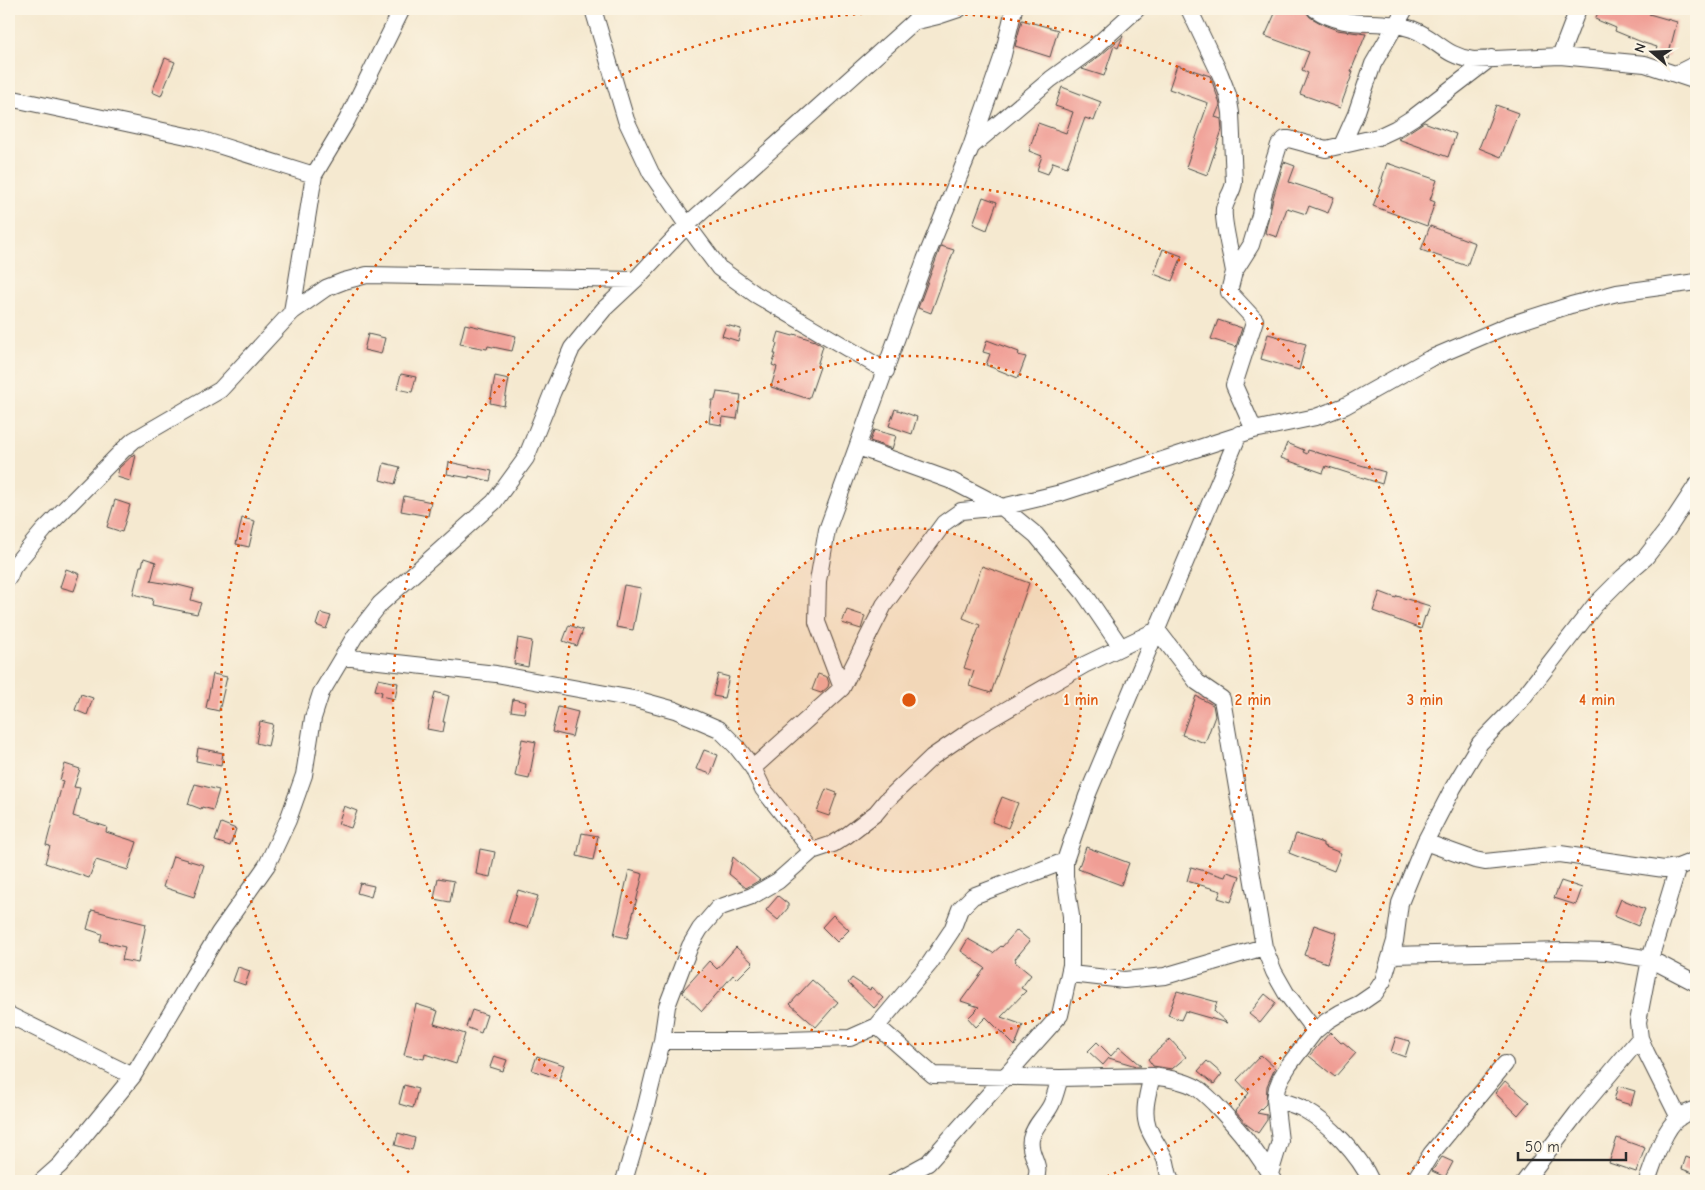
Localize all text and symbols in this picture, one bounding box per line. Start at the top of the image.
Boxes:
north arrow [1628,28,1678,78]
text: N [1631,41,1650,55]
centre of rings [900,691,918,709]
text: 1 min [1064,691,1098,709]
text: 2 min [1235,691,1271,709]
text: 3 min [1407,691,1443,709]
text: 4 min [1579,691,1615,709]
scale bar [1518,1130,1625,1162]
text: 50 m [1525,1138,1560,1156]

